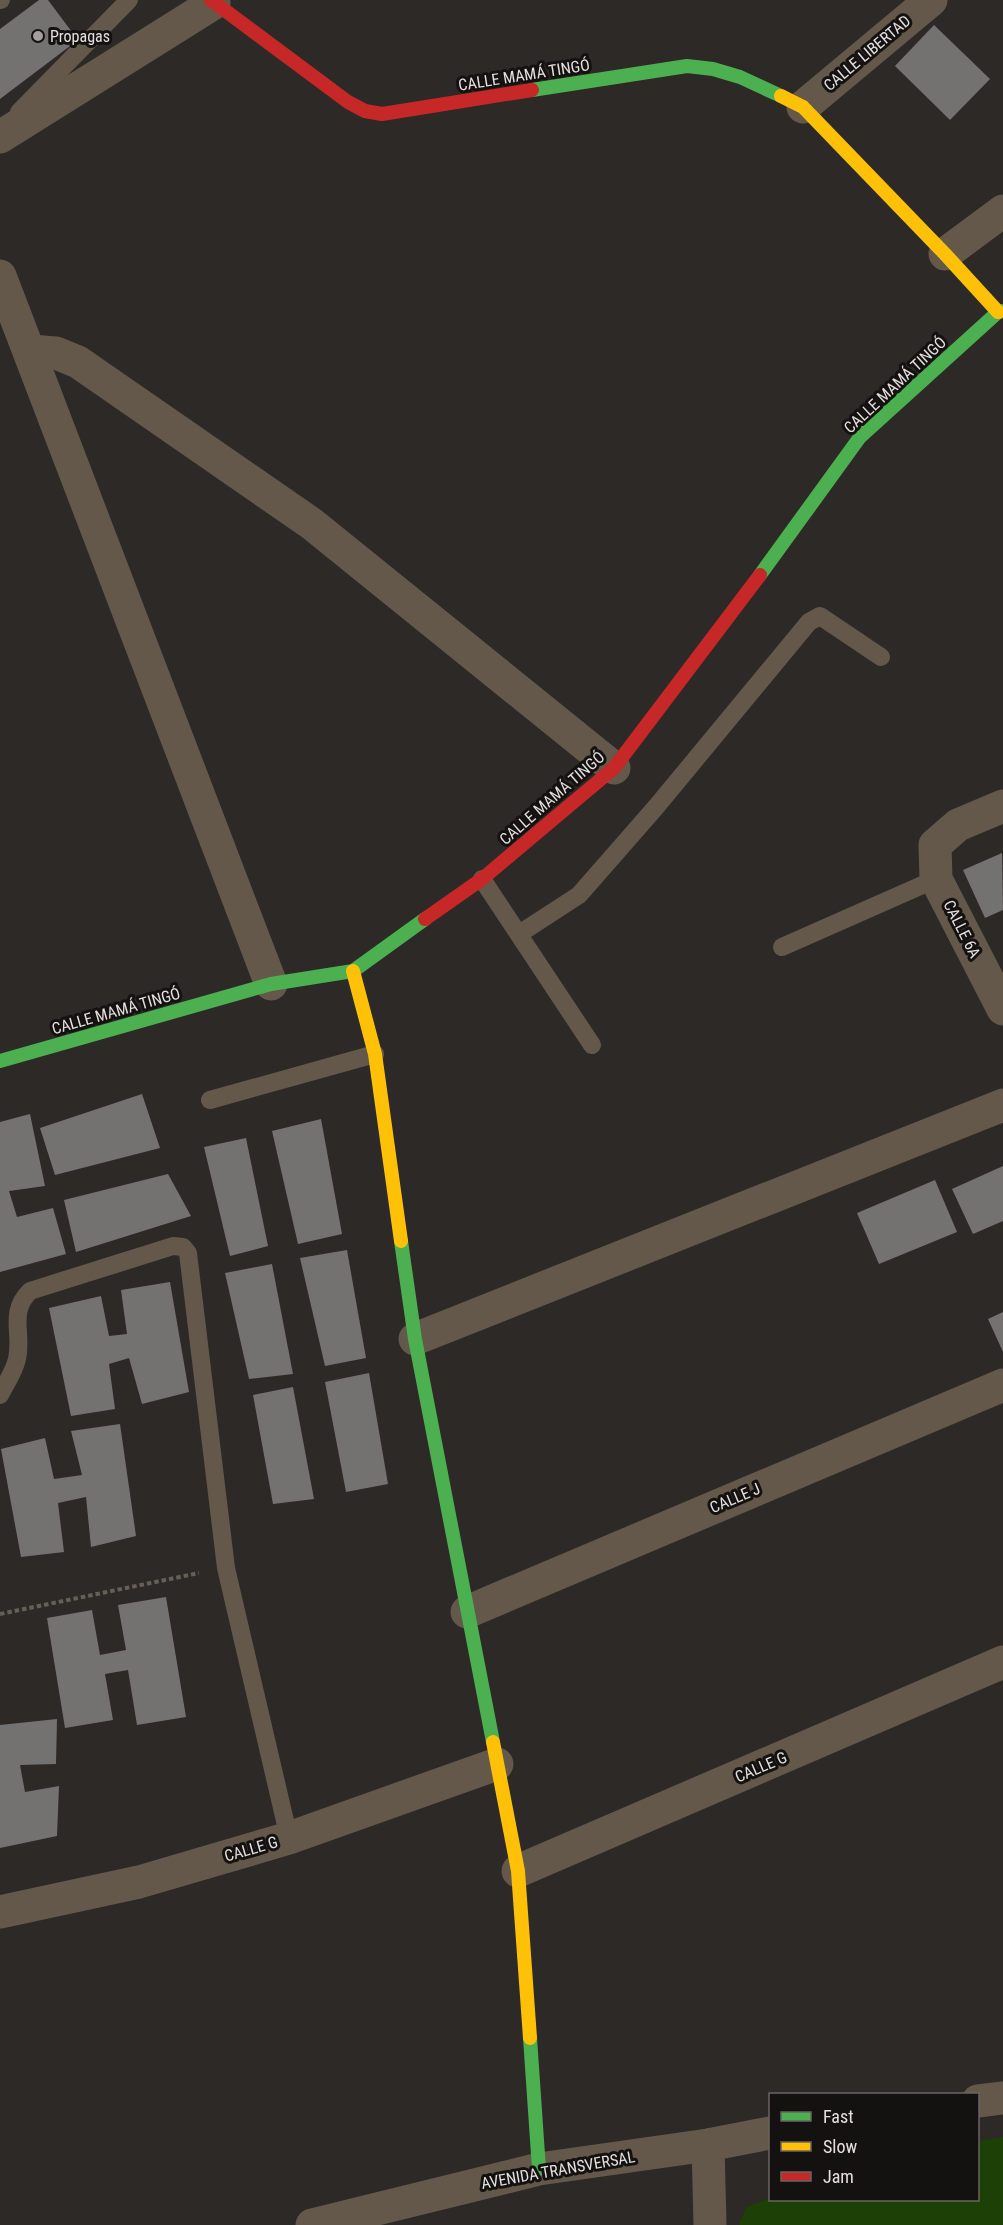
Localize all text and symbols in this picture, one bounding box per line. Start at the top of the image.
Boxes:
street label: CALLE LIBERTAD [820,11,914,95]
place label: Propagas [50,27,110,46]
marker: Propagas [31,29,45,43]
street label: CALLE MAMÁ TINGÓ [457,54,591,95]
street label: CALLE MAMÁ TINGÓ [839,332,950,437]
street label: CALLE MAMÁ TINGÓ [495,747,608,849]
street label: CALLE 6A [939,897,985,961]
street label: CALLE MAMÁ TINGÓ [49,983,182,1038]
street label: CALLE J [707,1479,763,1517]
street label: CALLE G [732,1748,790,1786]
street label: CALLE G [222,1832,280,1866]
legend [769,2093,979,2201]
text: Fast [823,2106,854,2127]
text: Slow [823,2136,858,2157]
street label: AVENIDA TRANSVERSAL [480,2147,637,2193]
text: Jam [823,2166,854,2187]

